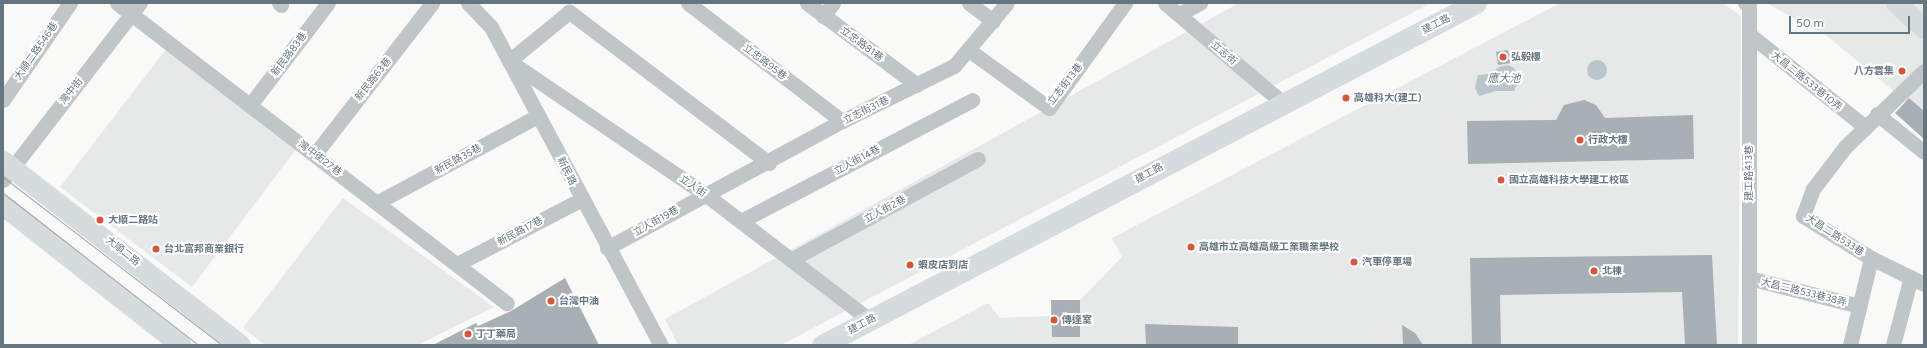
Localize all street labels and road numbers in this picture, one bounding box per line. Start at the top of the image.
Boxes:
street label: 建工路 [1420,12,1452,36]
street label: 大順二路546巷 [12,20,60,82]
street label: 立忠路81巷 [838,24,886,64]
street label: 新民路83巷 [269,30,309,78]
street label: 立志街 [1209,39,1239,67]
street label: 立忠路95巷 [741,42,789,82]
street label: 大昌二路533巷10弄 [1769,49,1845,113]
street label: 新民路63巷 [353,55,393,103]
street label: 立志街13巷 [1045,61,1085,107]
street label: 灣中街 [57,75,85,107]
street label: 立志街31巷 [841,94,891,126]
street label: 灣中街27巷 [296,138,344,178]
street label: 新民路35巷 [433,142,483,176]
street label: 立人街14巷 [832,143,882,177]
street label: 建工路413巷 [1743,145,1755,201]
street label: 新民路 [555,155,579,187]
street label: 建工路 [1133,161,1165,185]
street label: 立人街 [677,172,709,200]
street label: 立人街2巷 [862,193,908,225]
street label: 立人街19巷 [631,204,681,238]
street label: 大昌二路533巷 [1804,212,1866,258]
street label: 新民路17巷 [495,214,545,248]
street label: 大順二路 [104,234,142,268]
street label: 大昌二路533巷38弄 [1760,276,1848,308]
street label: 建工路 [846,312,878,336]

